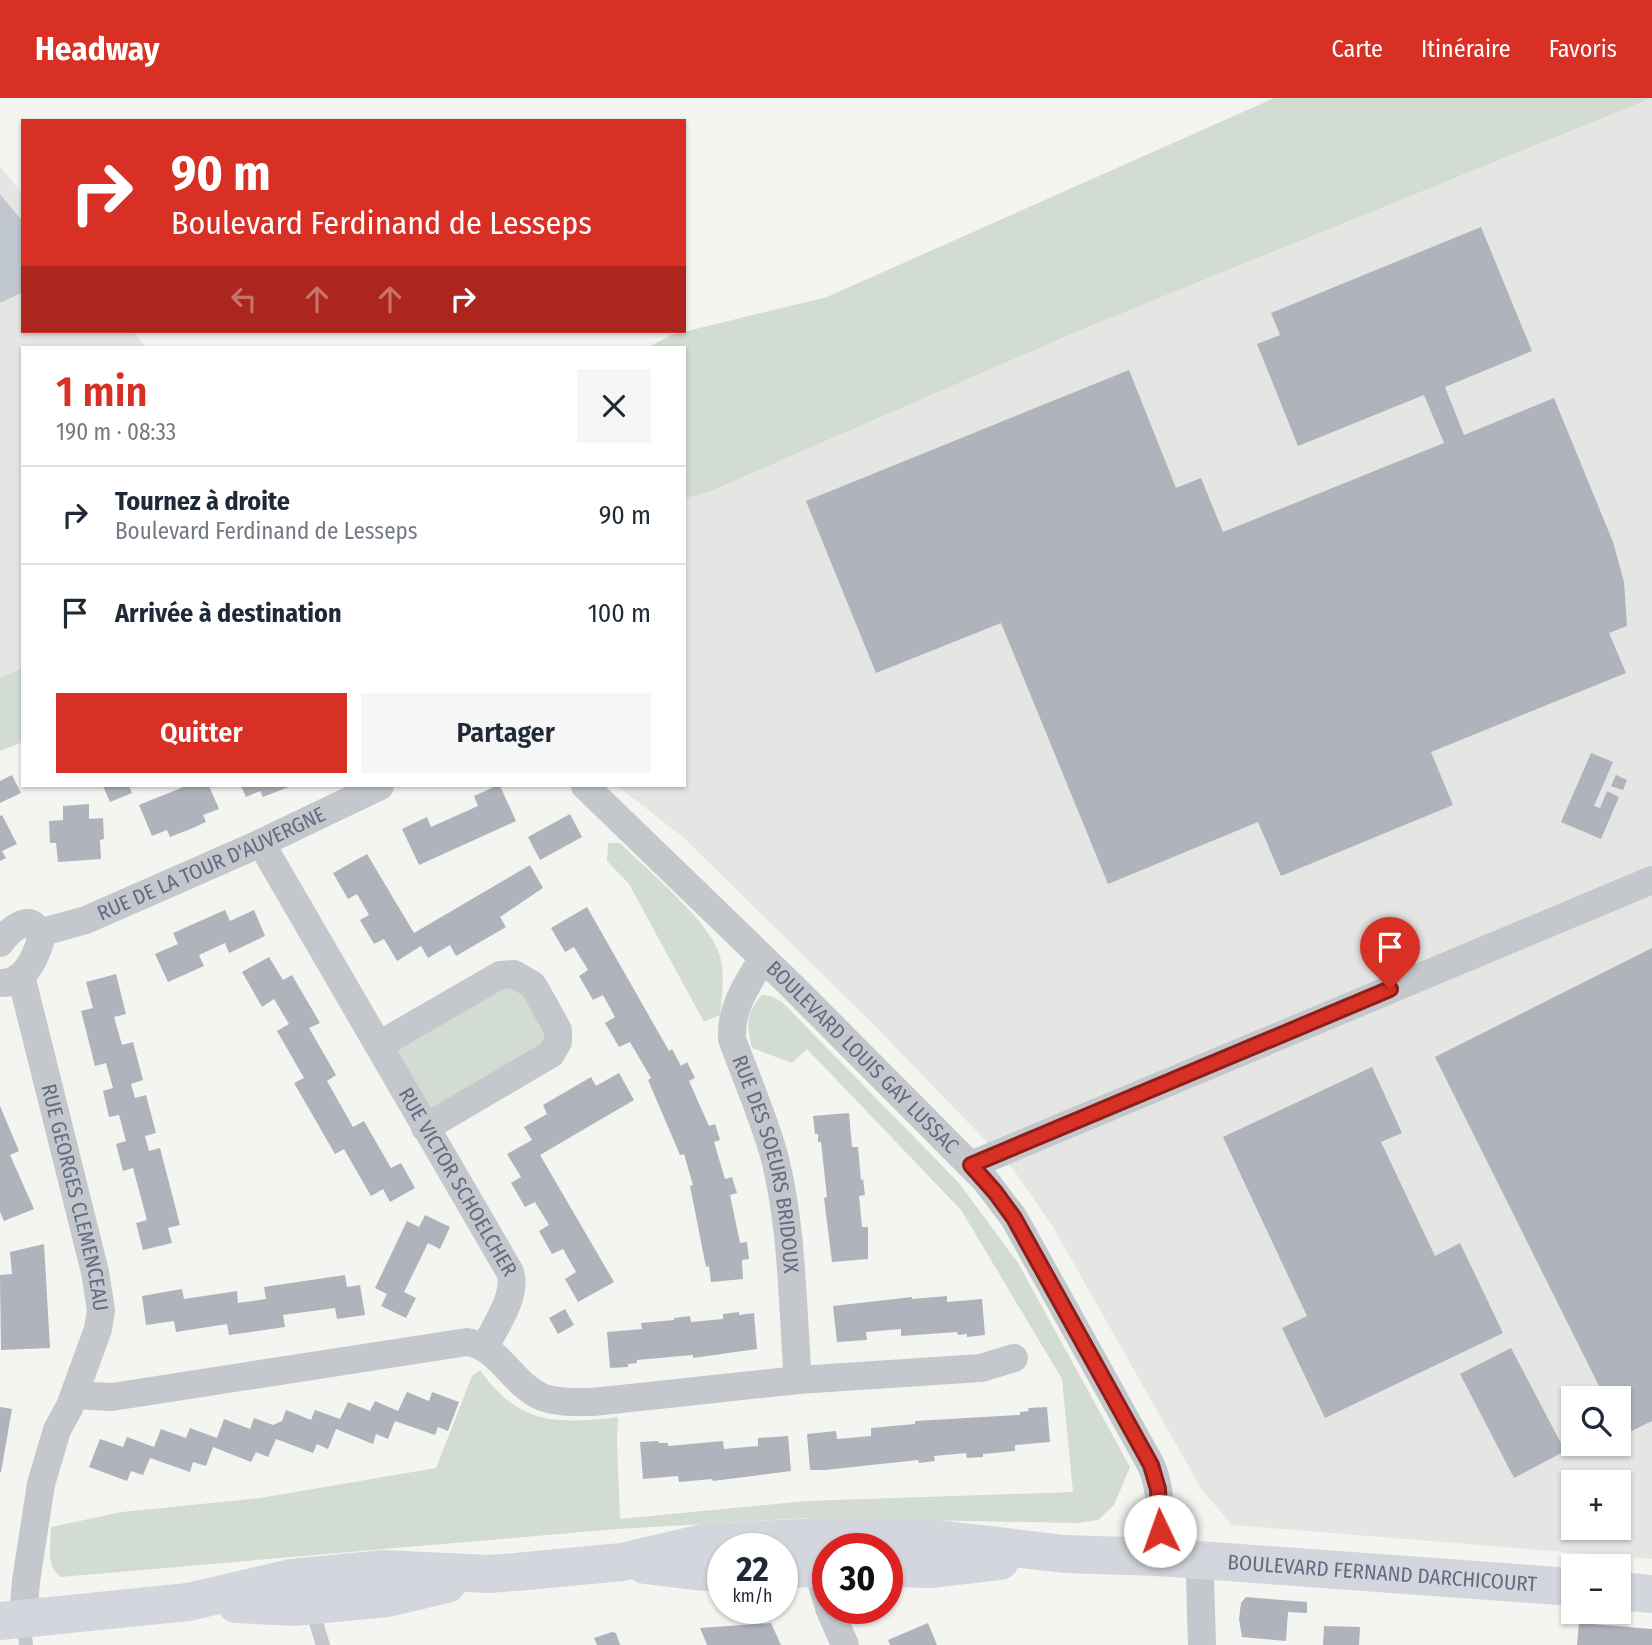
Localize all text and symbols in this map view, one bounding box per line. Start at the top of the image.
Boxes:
text: Headway [35,29,159,69]
text: Carte [1332,35,1383,63]
text: Itinéraire [1421,35,1511,63]
text: Favoris [1549,35,1617,63]
text: 90 m [171,144,271,203]
icon: right [56,147,147,238]
text: Boulevard Ferdinand de Lesseps [171,204,592,242]
icon: left [225,280,263,318]
icon: ahead [298,280,336,318]
icon: ahead [371,280,409,318]
icon: right [444,280,482,318]
text: 1 min [56,367,147,417]
button: close [577,369,651,443]
text: 190 m · 08:33 [56,418,176,446]
text: Tournez à droite [115,486,290,517]
icon: right [56,496,94,534]
text: 90 m [599,500,651,531]
text: Boulevard Ferdinand de Lesseps [115,517,418,545]
icon: arrive [56,594,94,632]
text: Arrivée à destination [115,598,342,629]
text: 100 m [588,598,651,629]
button: Quitter [56,693,347,773]
button: Partager [361,693,651,773]
street label: RUE DE LA TOUR D'AUVERGNE [93,801,330,926]
pin [1360,917,1420,989]
icon: arrive [1371,928,1409,966]
street label: BOULEVARD LOUIS GAY LUSSAC [761,955,964,1159]
street label: RUE DES SOEURS BRIDOUX [726,1051,804,1275]
street label: RUE GEORGES CLEMENCEAU [35,1081,114,1313]
street label: RUE VICTOR SCHOELCHER [393,1083,523,1281]
map controls [1561,1386,1631,1624]
button: search [1561,1386,1631,1456]
button: + [1561,1470,1631,1540]
position arrow [1123,1494,1197,1568]
speed limit sign: 30 [812,1533,903,1624]
text: 22 [736,1548,769,1590]
street label: BOULEVARD FERNAND DARCHICOURT [1227,1549,1538,1597]
button: − [1561,1554,1631,1624]
text: km/h [732,1585,773,1607]

